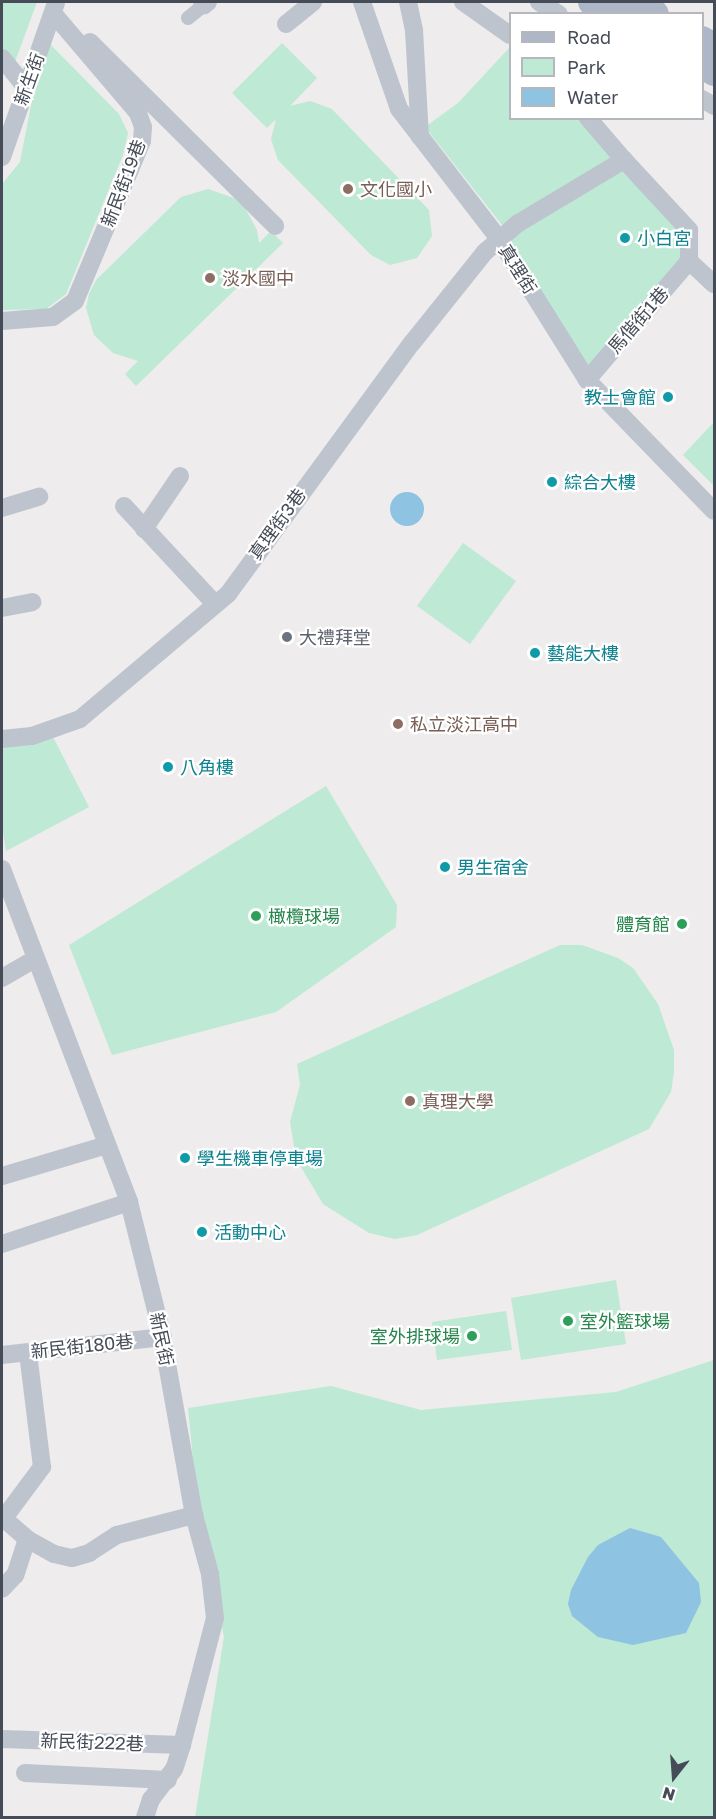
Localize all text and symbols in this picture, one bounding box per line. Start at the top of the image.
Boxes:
legend [509,12,704,120]
text: Road [567,26,611,48]
street label: 新生街 [10,50,48,108]
text: Park [567,56,606,78]
text: Water [567,86,618,108]
street label: 新民街19巷 [97,136,149,230]
place label: 文化國小 [360,178,432,200]
marker: 文化國小 [341,182,355,196]
place label: 小白宮 [637,227,691,249]
marker: 小白宮 [618,231,632,245]
street label: 真理街 [495,240,541,298]
place label: 淡水國中 [222,267,294,289]
marker: 淡水國中 [203,271,217,285]
street label: 馬偕街1巷 [603,282,673,358]
place label: 教士會館 [584,386,656,408]
marker: 教士會館 [661,390,675,404]
place label: 綜合大樓 [564,471,636,493]
marker: 綜合大樓 [545,475,559,489]
street label: 真理街3巷 [244,484,310,564]
place label: 大禮拜堂 [299,626,371,648]
marker: 大禮拜堂 [280,630,294,644]
place label: 藝能大樓 [547,642,619,664]
marker: 藝能大樓 [528,646,542,660]
place label: 私立淡江高中 [410,713,518,735]
marker: 私立淡江高中 [391,717,405,731]
place label: 八角樓 [180,756,234,778]
marker: 八角樓 [161,760,175,774]
place label: 男生宿舍 [457,856,529,878]
marker: 男生宿舍 [438,860,452,874]
place label: 橄欖球場 [268,905,340,927]
marker: 橄欖球場 [249,909,263,923]
place label: 體育館 [616,913,670,935]
marker: 體育館 [675,917,689,931]
place label: 真理大學 [422,1090,494,1112]
marker: 真理大學 [403,1094,417,1108]
place label: 學生機車停車場 [197,1147,323,1169]
marker: 學生機車停車場 [178,1151,192,1165]
place label: 活動中心 [214,1221,286,1243]
marker: 活動中心 [195,1225,209,1239]
street label: 新民街 [146,1310,178,1368]
place label: 室外籃球場 [580,1310,670,1332]
marker: 室外籃球場 [561,1314,575,1328]
place label: 室外排球場 [370,1325,460,1347]
marker: 室外排球場 [465,1329,479,1343]
street label: 新民街180巷 [30,1330,134,1362]
street label: 新民街222巷 [40,1729,144,1755]
north arrow [644,1747,704,1807]
text: N [660,1783,677,1806]

